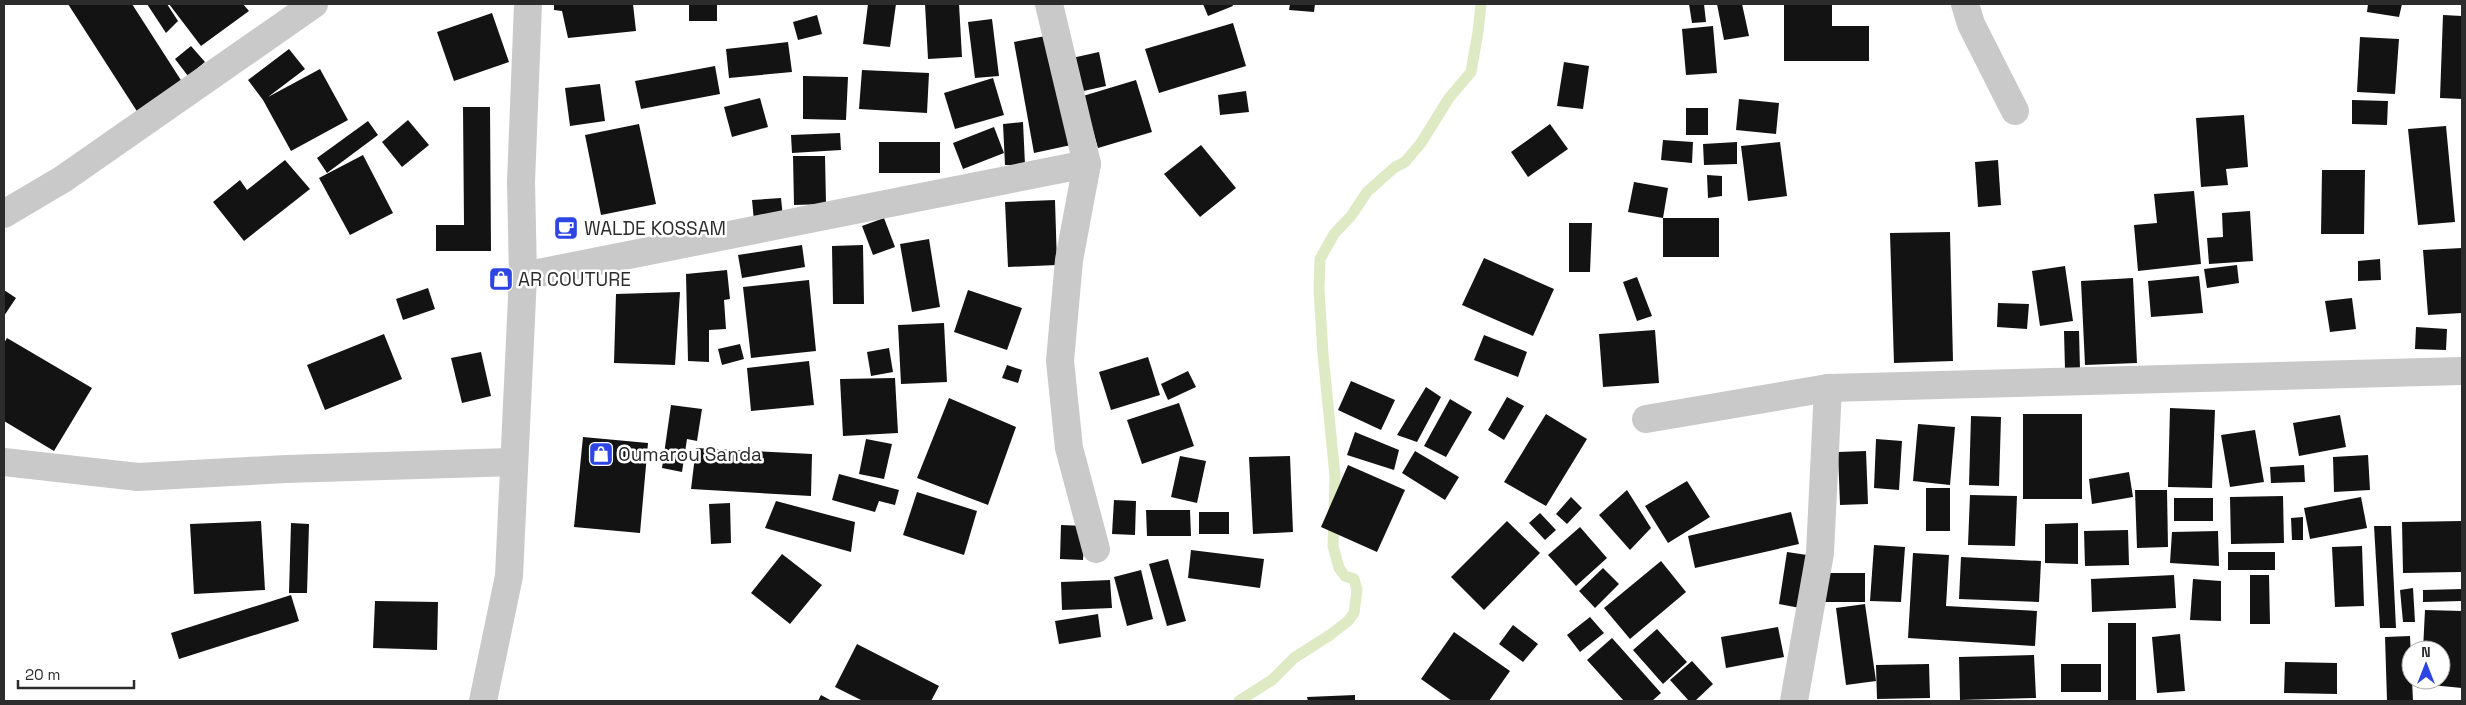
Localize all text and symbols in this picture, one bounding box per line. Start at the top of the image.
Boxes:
cafe icon: WALDE KOSSAM [553,215,579,241]
place label: WALDE KOSSAM [584,216,726,241]
shop icon: AR COUTURE [488,266,514,292]
place label: AR COUTURE [518,267,631,292]
shop icon: Oumarou Sanda [588,441,614,467]
place label: Oumarou Sanda [618,442,762,467]
north arrow [2401,640,2451,690]
text: N [2421,643,2431,661]
scale bar [18,658,134,690]
text: 20 m [25,665,60,684]

